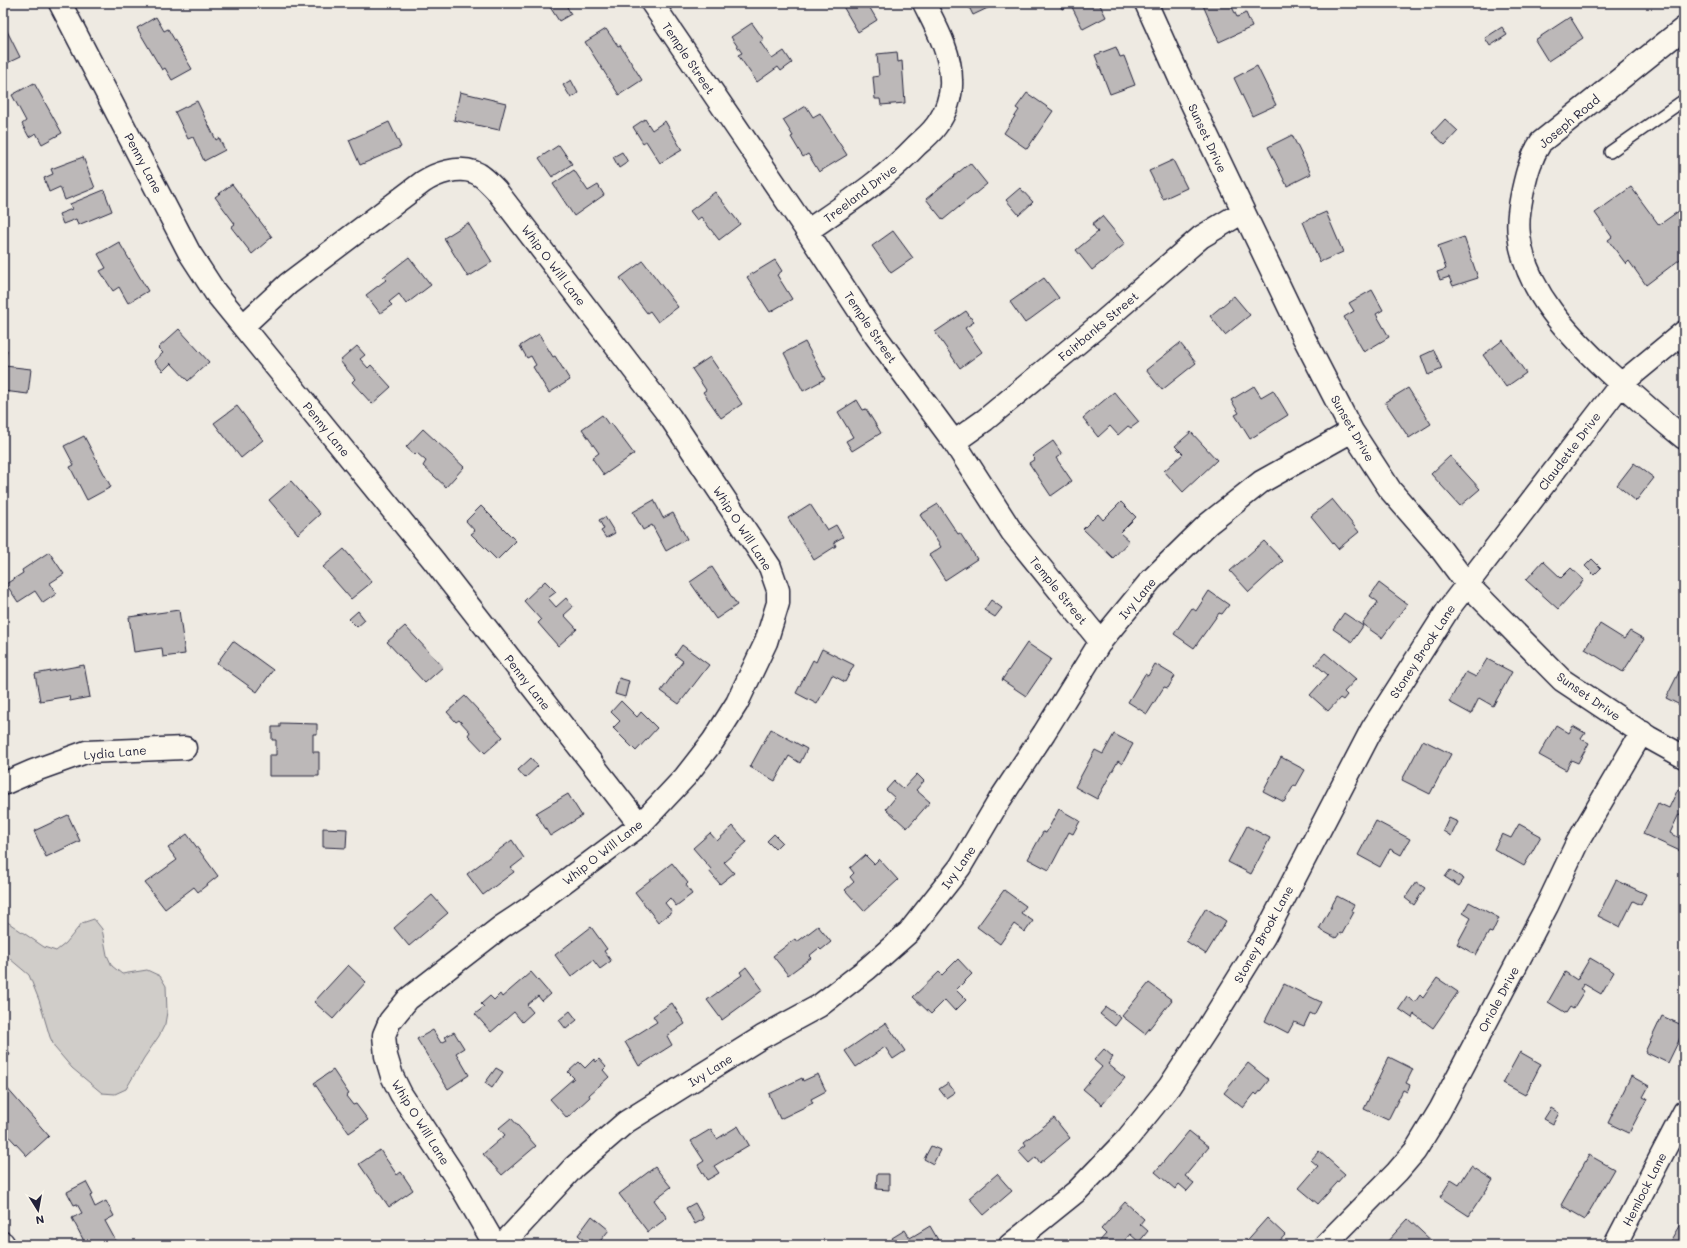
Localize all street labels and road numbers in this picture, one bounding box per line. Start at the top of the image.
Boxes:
street label: Temple Street [659,19,719,97]
street label: Joseph Road [1535,91,1603,151]
street label: Sunset Drive [1185,101,1231,175]
street label: Penny Lane [121,130,167,196]
street label: Treeland Drive [820,160,900,226]
street label: Whip O Will Lane [518,221,590,309]
street label: Temple Street [841,288,901,366]
street label: Fairbanks Street [1055,288,1141,364]
street label: Sunset Drive [1328,392,1378,464]
street label: Penny Lane [300,398,354,460]
street label: Claudette Drive [1534,409,1604,493]
street label: Whip O Will Lane [710,483,776,573]
street label: Temple Street [1026,552,1092,628]
street label: Ivy Lane [1115,574,1159,622]
street label: Stoney Brook Lane [1386,601,1458,701]
street label: Penny Lane [501,651,555,713]
street label: Sunset Drive [1554,668,1624,724]
street label: Lydia Lane [83,741,147,763]
street label: Whip O Will Lane [559,816,645,888]
street label: Ivy Lane [937,842,979,892]
street label: Stoney Brook Lane [1230,882,1296,986]
street label: Oriole Drive [1474,963,1522,1035]
street label: Ivy Lane [685,1050,735,1090]
street label: Whip O Will Lane [388,1076,454,1168]
street label: Hemlock Lane [1619,1149,1669,1229]

